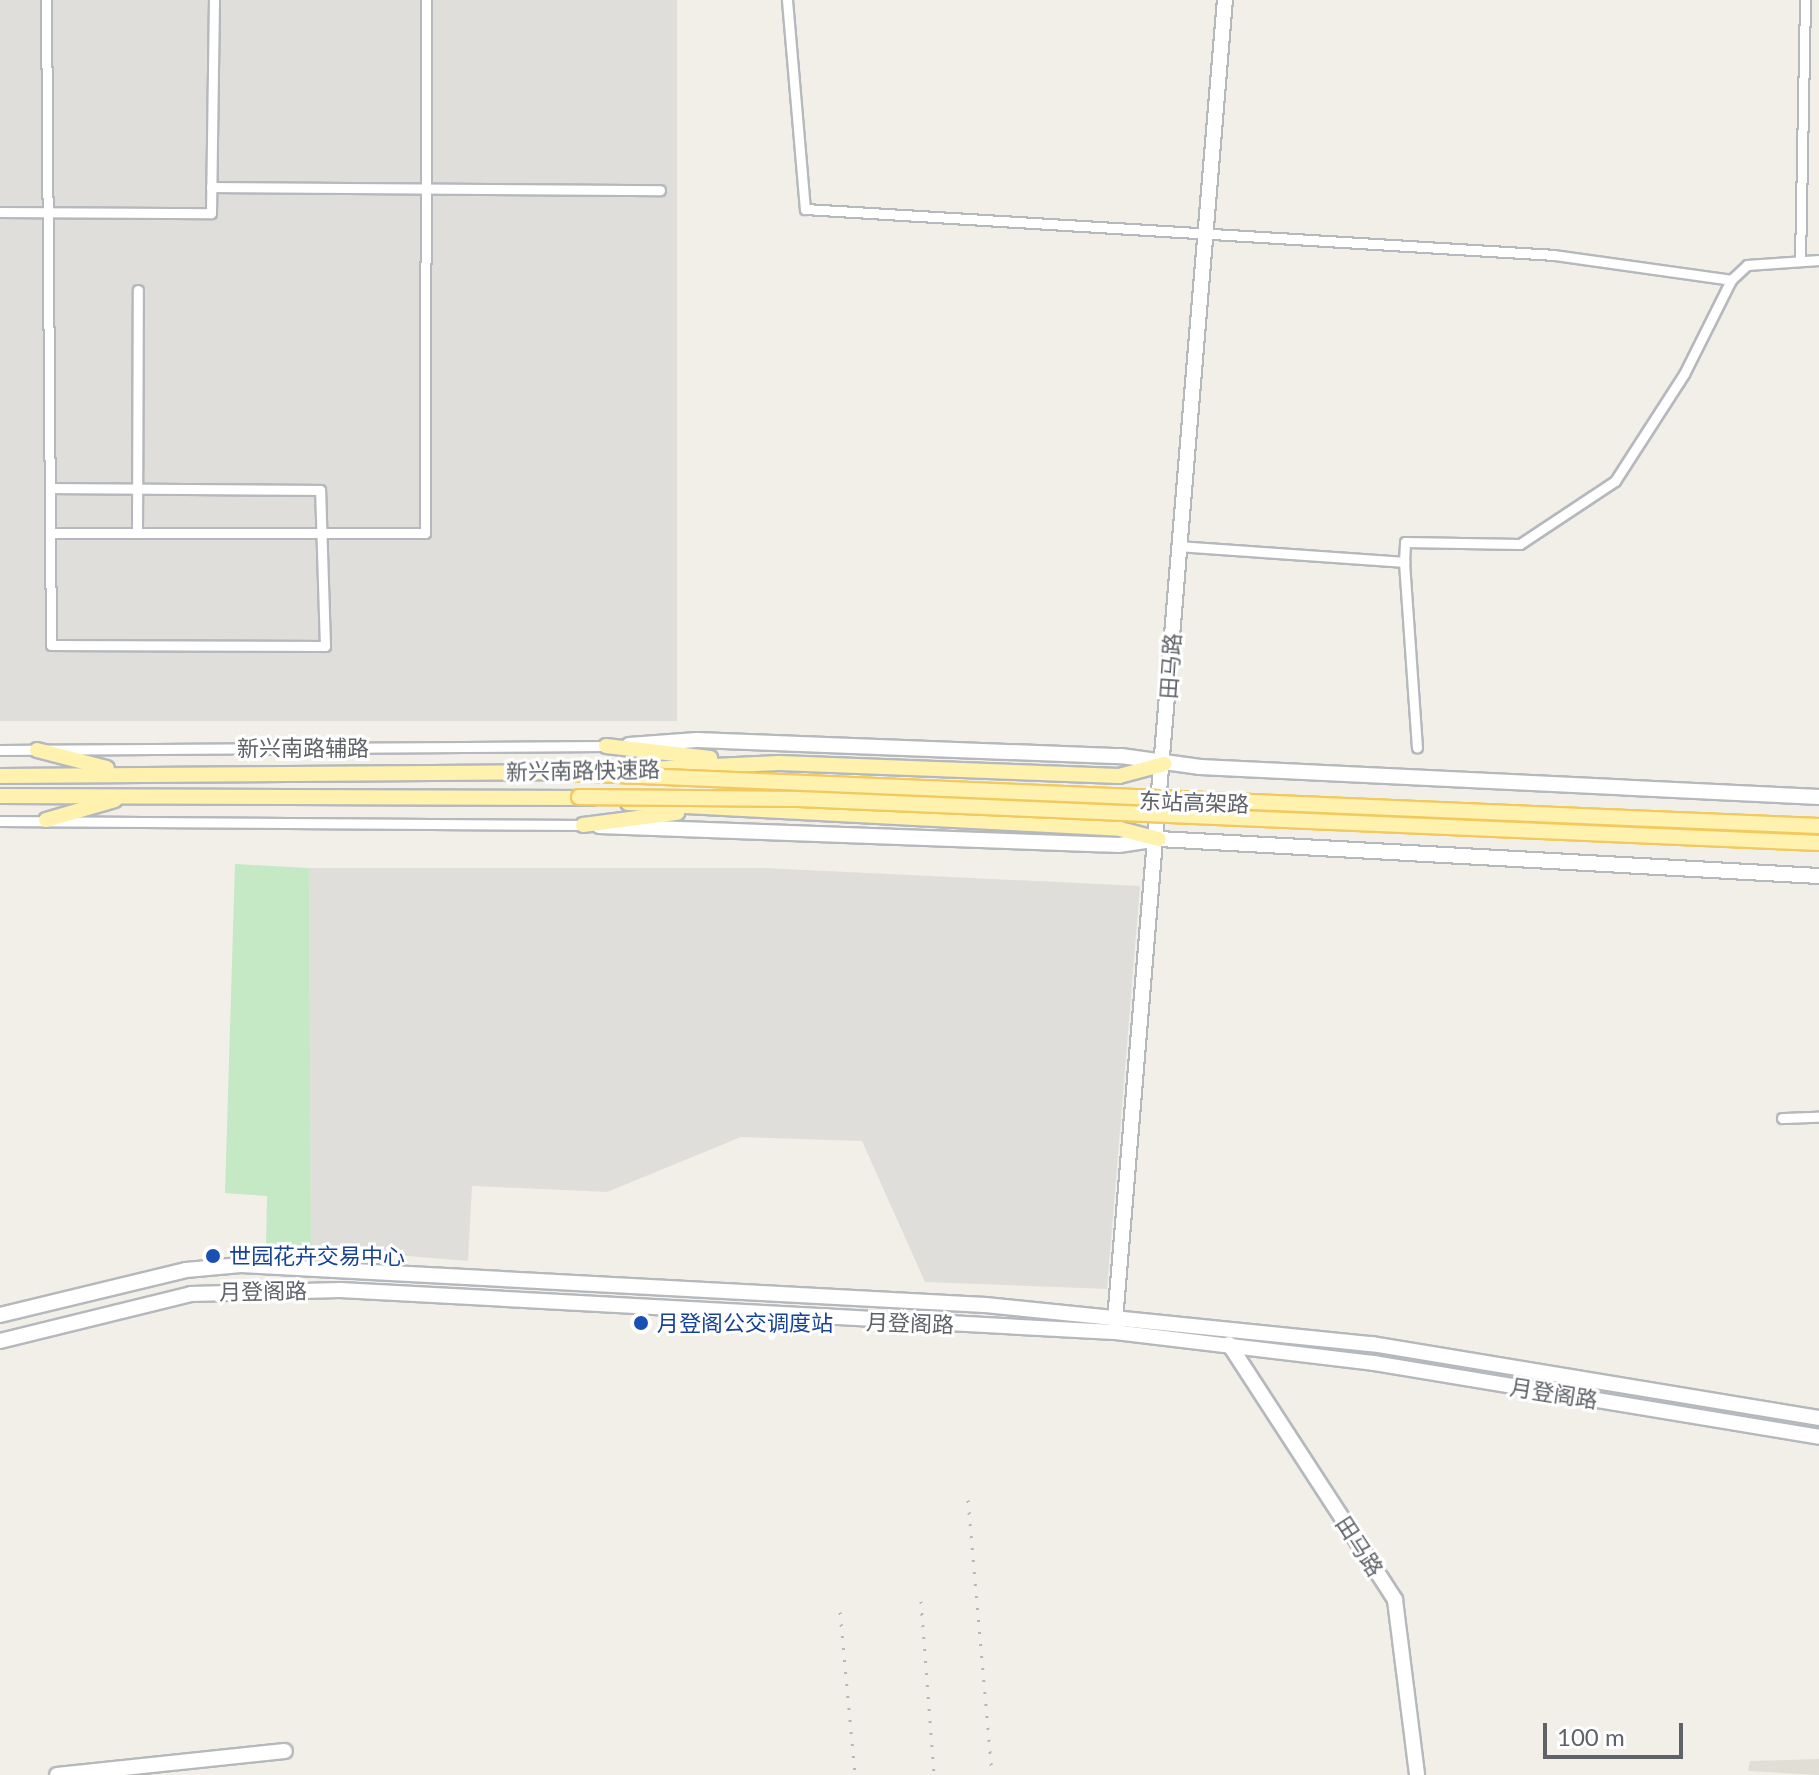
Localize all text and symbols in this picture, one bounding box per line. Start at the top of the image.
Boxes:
street label: 田马路 [1155,632,1185,700]
street label: 新兴南路辅路 [237,735,369,761]
street label: 新兴南路快速路 [506,755,660,785]
street label: 东站高架路 [1139,787,1249,817]
place label: 世园花卉交易中心 [229,1243,405,1269]
marker: 世园花卉交易中心 [204,1247,222,1265]
street label: 月登阁路 [219,1277,307,1305]
street label: 月登阁路 [866,1308,954,1338]
place label: 月登阁公交调度站 [657,1310,833,1336]
marker: 月登阁公交调度站 [632,1314,650,1332]
street label: 月登阁路 [1508,1373,1600,1413]
street label: 田马路 [1331,1511,1389,1581]
scale bar [1547,1707,1687,1757]
text: 100 m [1557,1722,1625,1751]

